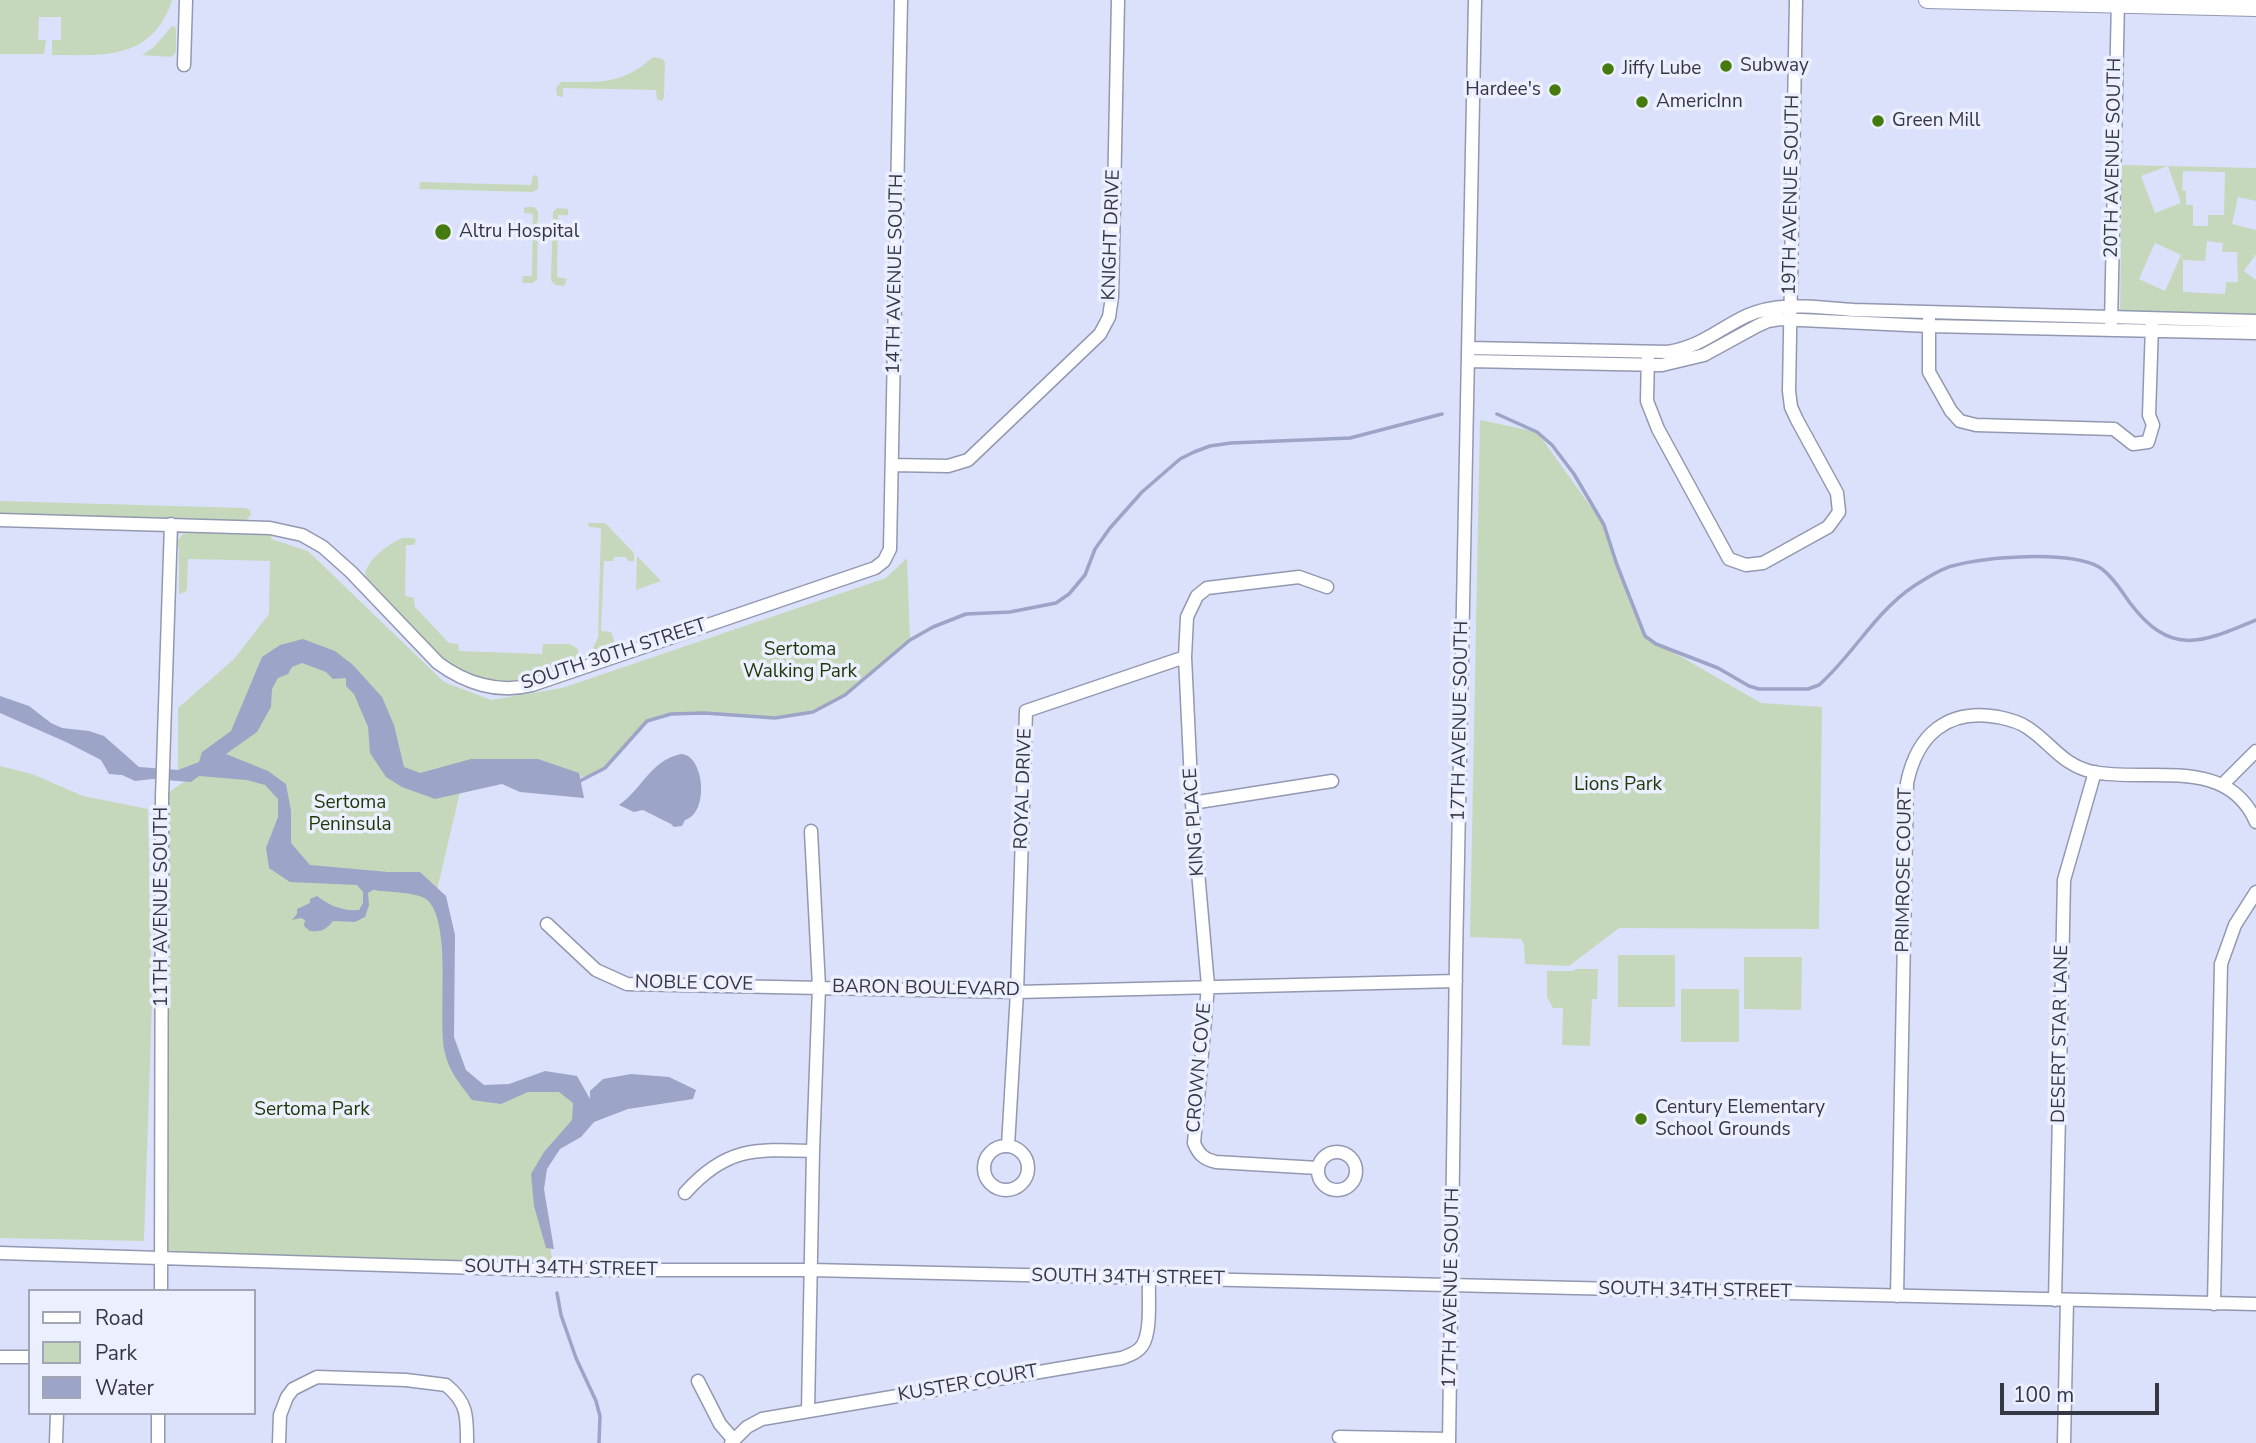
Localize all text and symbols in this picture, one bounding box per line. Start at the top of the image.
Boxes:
place label: Subway [1740,55,1809,77]
place label: Jiffy Lube [1622,58,1701,80]
marker: Subway [1718,58,1734,74]
street label: 20TH AVENUE SOUTH [2101,58,2127,258]
marker: Jiffy Lube [1600,61,1616,77]
place label: Hardee's [1465,79,1541,101]
marker: Hardee's [1547,82,1563,98]
place label: AmericInn [1656,91,1743,113]
marker: AmericInn [1634,94,1650,110]
street label: 19TH AVENUE SOUTH [1779,95,1805,295]
place label: Green Mill [1892,110,1980,132]
marker: Green Mill [1870,113,1886,129]
street label: KNIGHT DRIVE [1098,169,1126,301]
street label: 14TH AVENUE SOUTH [883,174,909,374]
place label: Altru Hospital [459,221,579,243]
marker: Altru Hospital [433,222,453,242]
street label: SOUTH 30TH STREET [519,614,709,696]
street label: 17TH AVENUE SOUTH [1448,621,1474,821]
park label: Sertoma Walking Park [743,639,857,683]
street label: ROYAL DRIVE [1010,728,1038,850]
street label: KING PLACE [1180,767,1210,877]
park label: Lions Park [1574,774,1662,796]
street label: PRIMROSE COURT [1892,787,1918,953]
park label: Sertoma Peninsula [308,792,392,836]
street label: 11TH AVENUE SOUTH [151,807,173,1007]
street label: DESERT STAR LANE [2048,945,2074,1123]
street label: NOBLE COVE [635,972,753,996]
street label: BARON BOULEVARD [832,976,1020,1002]
street label: CROWN COVE [1183,1002,1217,1134]
place label: Century Elementary School Grounds [1655,1097,1825,1141]
park label: Sertoma Park [254,1099,370,1121]
marker: Century Elementary School Grounds [1633,1111,1649,1127]
street label: 17TH AVENUE SOUTH [1439,1188,1465,1388]
street label: SOUTH 34TH STREET [464,1256,658,1282]
street label: SOUTH 34TH STREET [1031,1265,1225,1291]
street label: SOUTH 34TH STREET [1598,1278,1792,1304]
legend [28,1289,256,1415]
text: Road [95,1304,144,1332]
text: Park [95,1339,137,1367]
street label: KUSTER COURT [896,1360,1040,1408]
scale bar [2004,1370,2163,1414]
text: Water [95,1374,154,1402]
text: 100 m [2013,1381,2074,1409]

